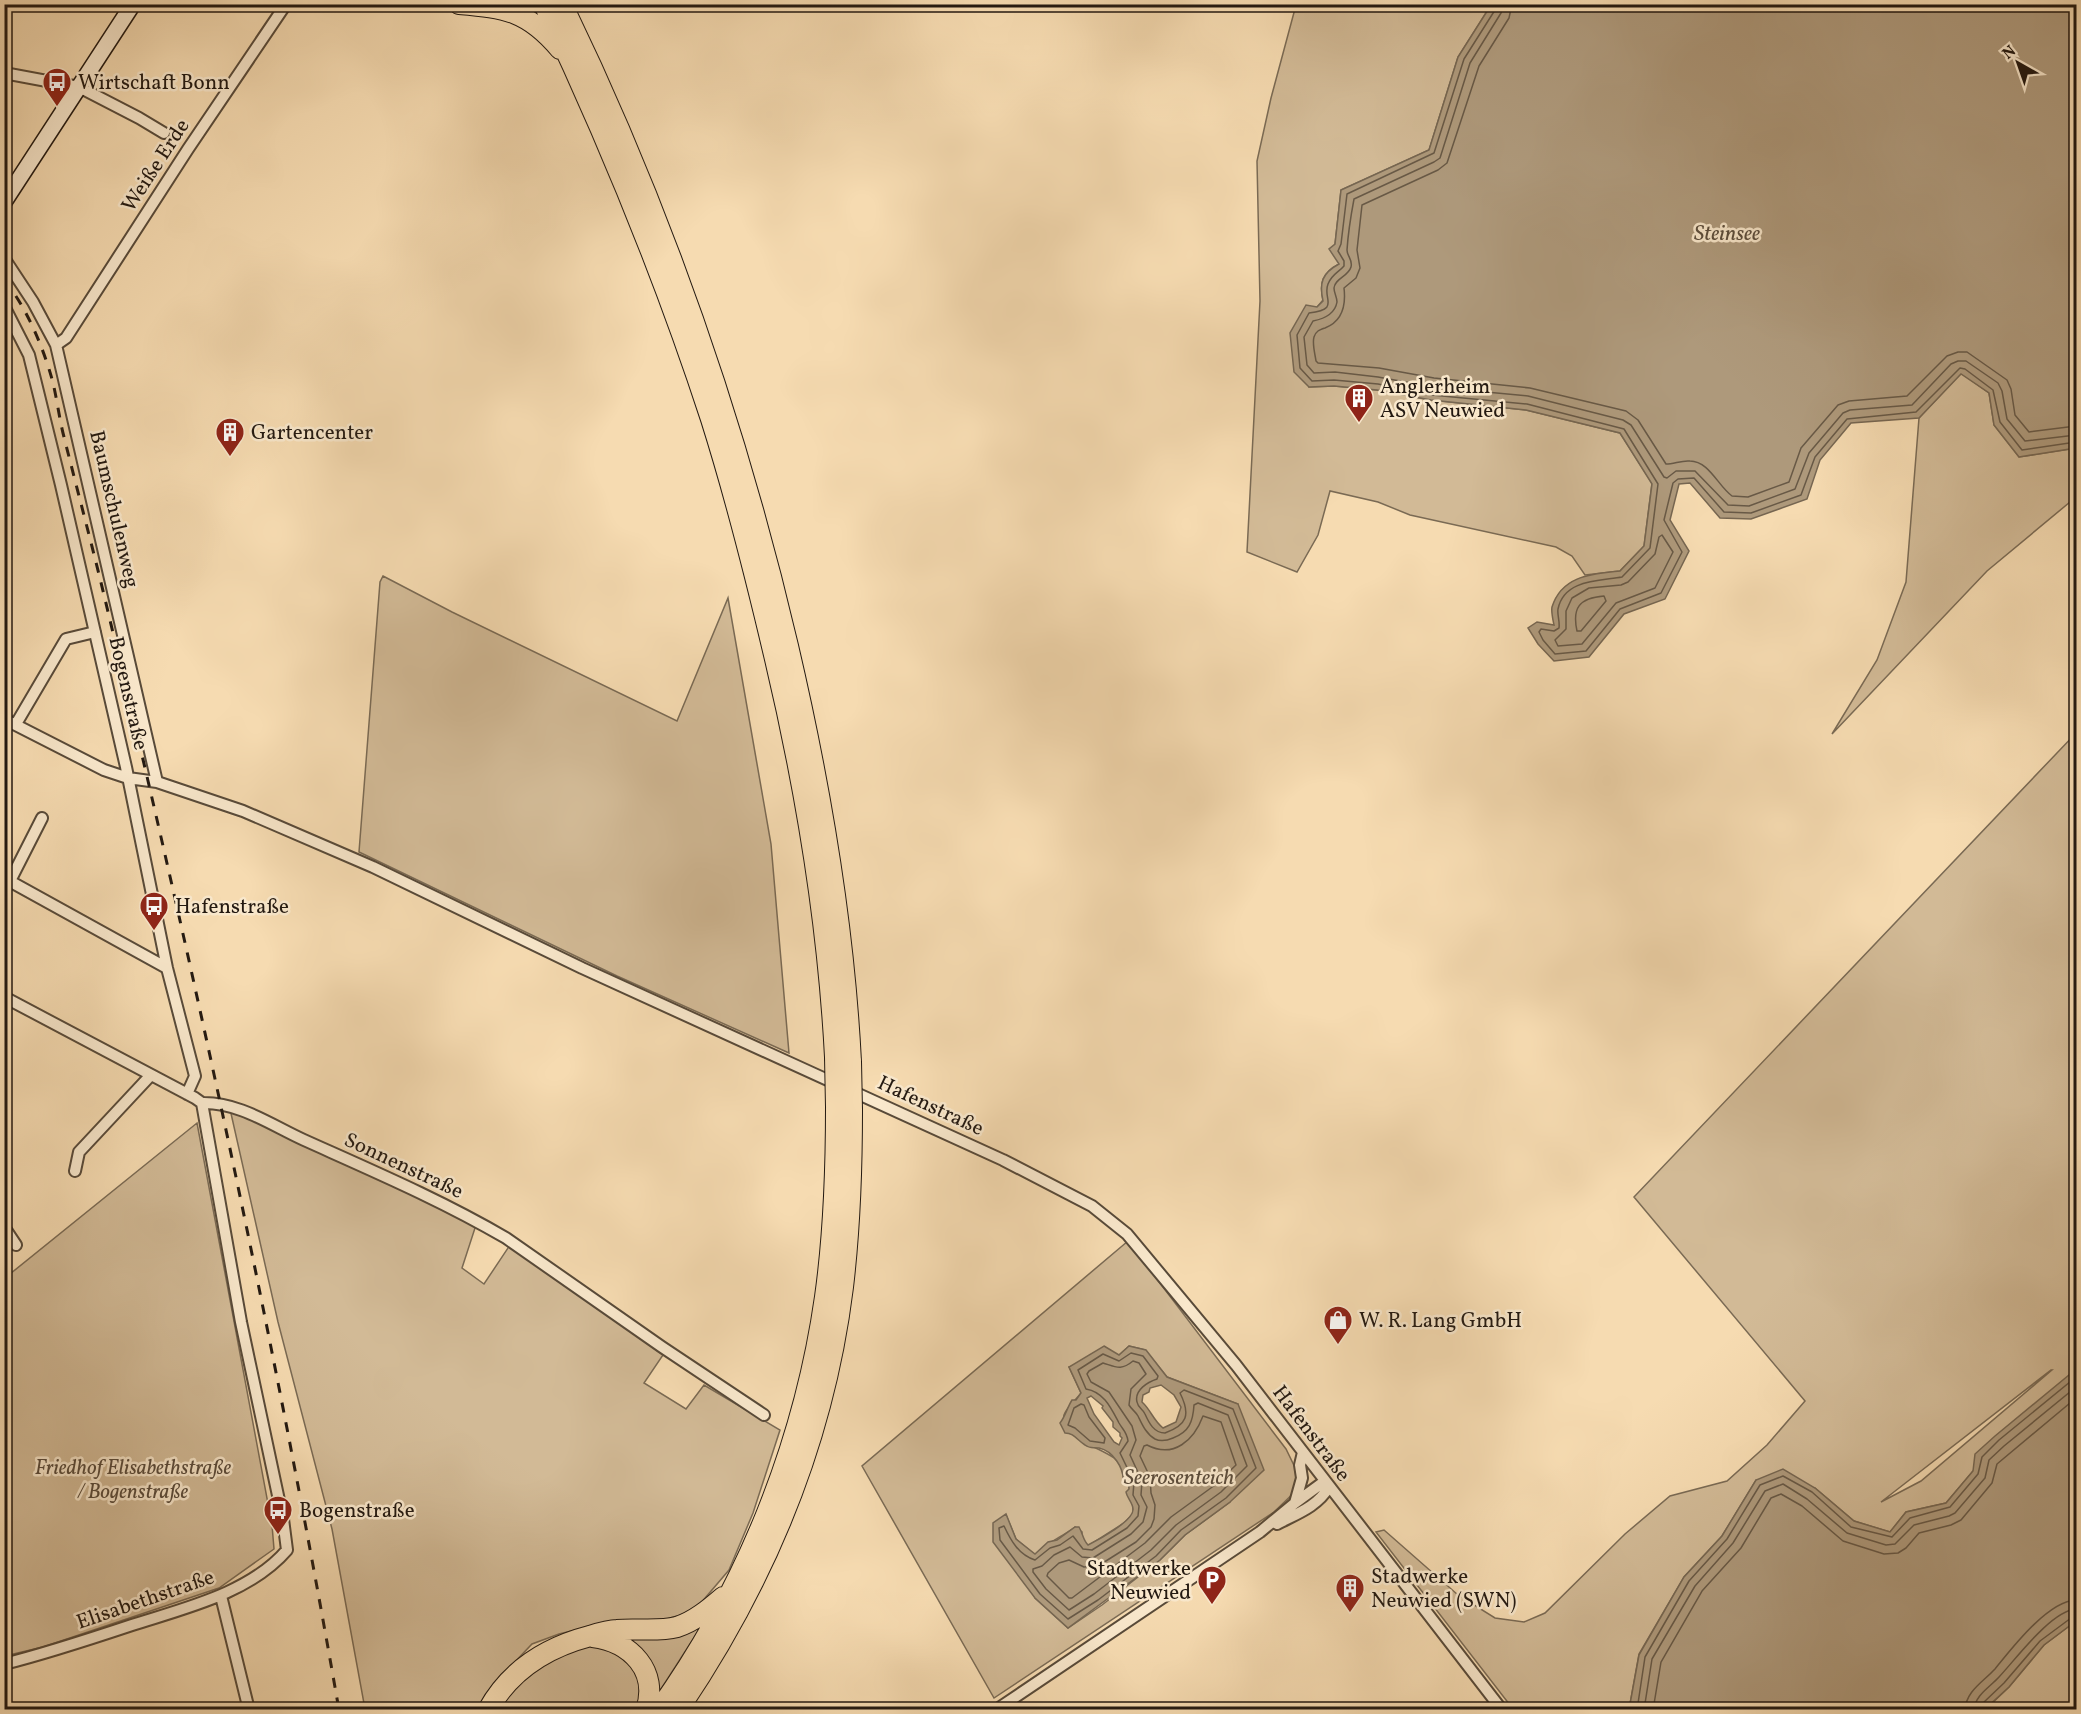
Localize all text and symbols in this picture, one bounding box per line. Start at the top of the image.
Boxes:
north arrow [1988,33,2048,93]
text: N [1998,41,2021,65]
bus stop icon: Wirtschaft Bonn [41,66,73,108]
place label: Wirtschaft Bonn [78,69,230,98]
street label: Weiße Erde [115,114,197,218]
water label: Steinsee [1694,219,1760,250]
place label: Anglerheim ASV Neuwied [1380,373,1505,426]
building icon: Anglerheim ASV Neuwied [1343,382,1375,424]
building icon: Gartencenter [214,416,246,458]
place label: Gartencenter [251,419,373,448]
street label: Baumschulenweg [81,428,146,591]
street label: Bogenstraße [100,634,155,753]
bus stop icon: Hafenstraße [138,890,170,932]
place label: Hafenstraße [175,893,289,922]
street label: Hafenstraße [873,1069,988,1144]
street label: Sonnenstraße [339,1126,468,1207]
shop icon: W. R. Lang GmbH [1322,1304,1354,1346]
place label: W. R. Lang GmbH [1359,1307,1522,1336]
street label: Hafenstraße [1265,1380,1357,1488]
park label: Friedhof Elisabethstraße / Bogenstraße [35,1454,232,1507]
water label: Seerosenteich [1124,1463,1234,1494]
bus stop icon: Bogenstraße [262,1494,294,1536]
place label: Bogenstraße [299,1497,415,1526]
place label: Stadtwerke Neuwied [1086,1555,1191,1608]
street label: Elisabethstraße [73,1563,218,1638]
place label: Stadwerke Neuwied (SWN) [1371,1563,1516,1616]
parking icon: Stadtwerke Neuwied [1196,1564,1228,1606]
building icon: Stadwerke Neuwied (SWN) [1334,1572,1366,1614]

